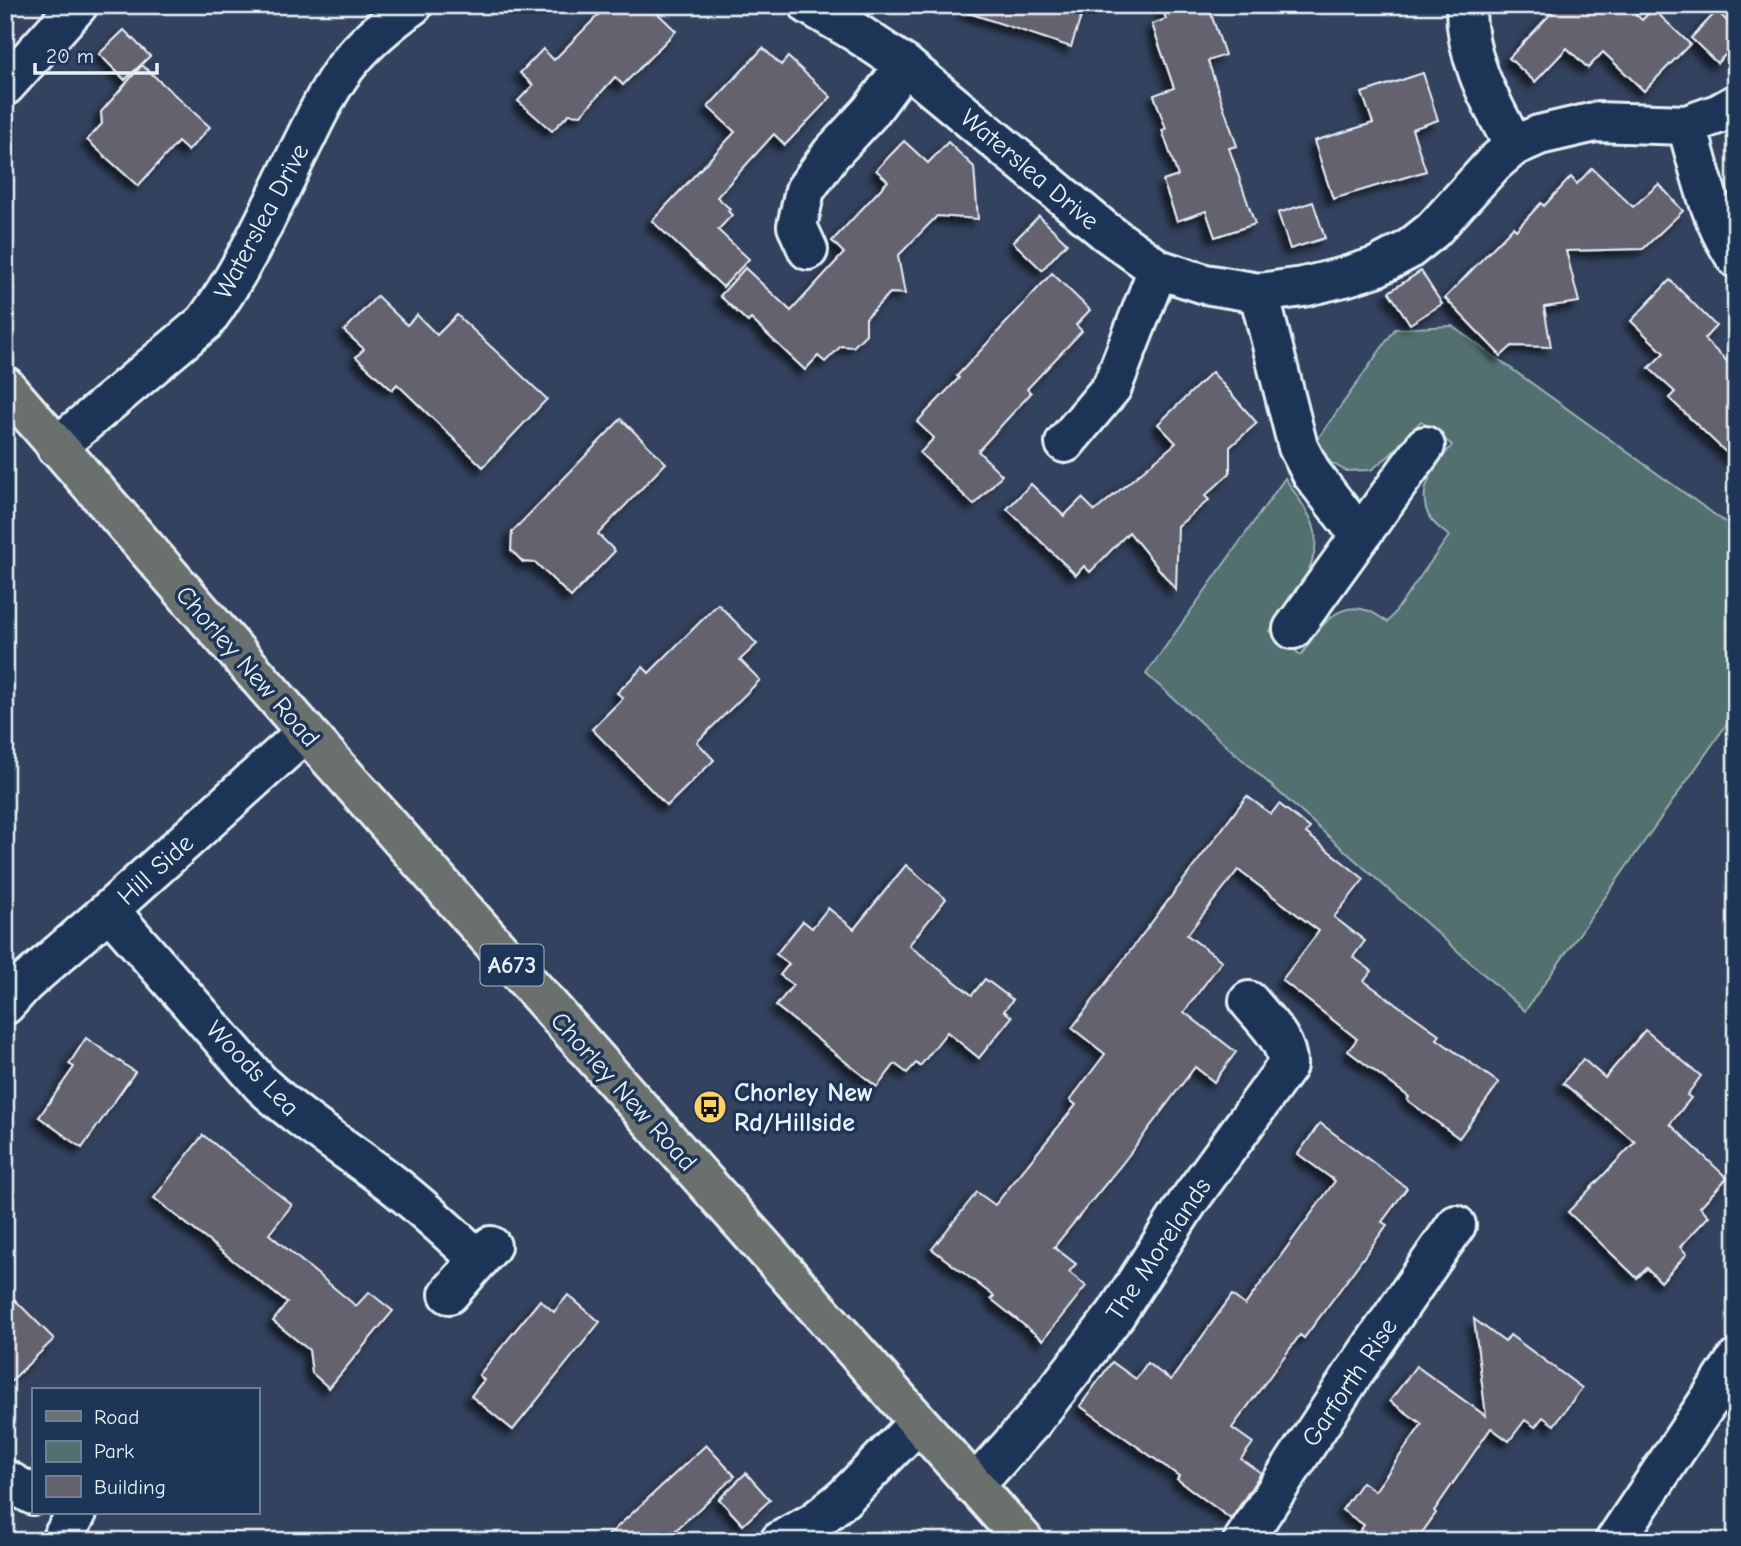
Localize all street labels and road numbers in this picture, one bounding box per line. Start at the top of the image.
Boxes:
street label: Waterslea Drive [954,103,1105,236]
street label: Waterslea Drive [208,139,315,304]
street label: Chorley New Road [169,580,325,753]
street label: Hill Side [112,828,200,912]
road number: A673 [480,945,544,986]
street label: Chorley New Road [544,1006,702,1177]
street label: Woods Lea [199,1015,305,1123]
street label: The Morelands [1100,1172,1218,1327]
street label: Garforth Rise [1296,1313,1404,1452]

